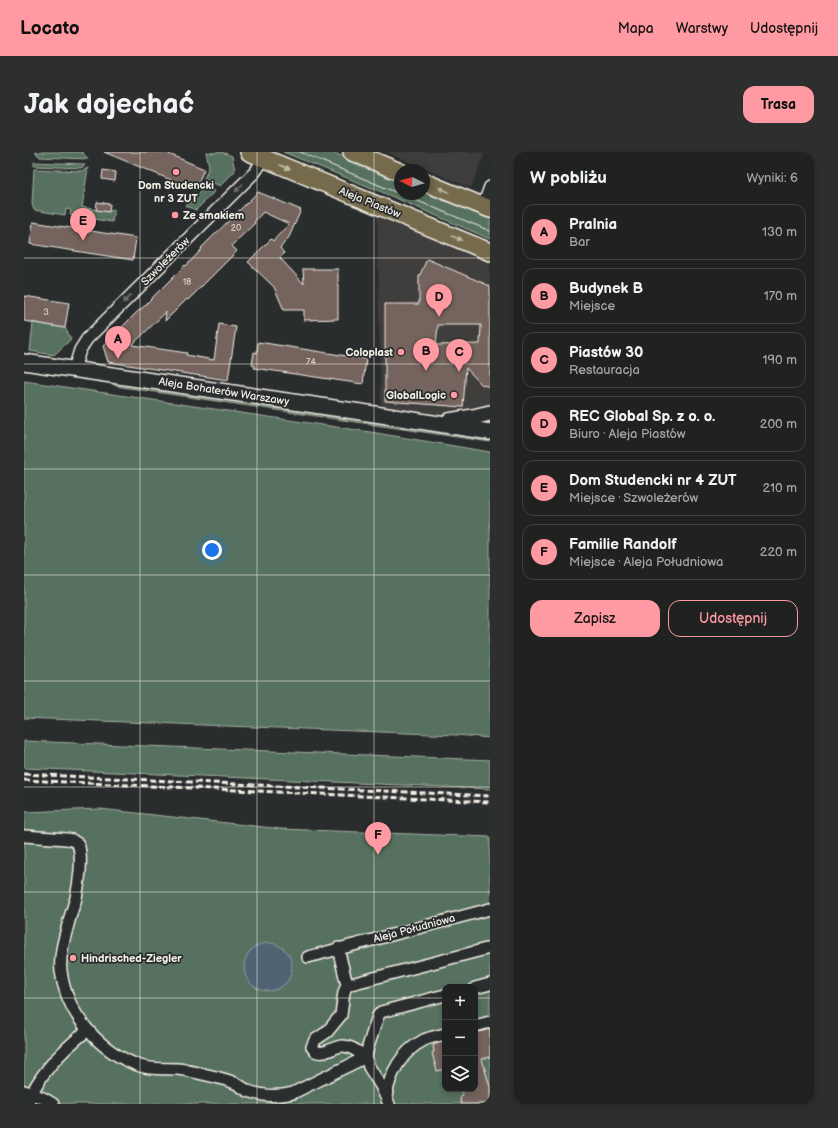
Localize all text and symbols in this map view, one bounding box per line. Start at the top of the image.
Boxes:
text: Locato [20,17,80,40]
text: Mapa [618,20,654,37]
text: Warstwy [676,20,728,37]
text: Udostępnij [750,20,818,37]
button: Trasa [743,86,814,123]
text: Jak dojechać [24,88,194,121]
one-way arrow [280,164,291,170]
north arrow [394,164,430,200]
marker: Dom Studencki nr 3 ZUT [171,167,181,177]
text: W pobliżu [530,168,607,188]
text: Wyniki: 6 [747,170,798,186]
place label: Dom Studencki nr 3 ZUT [138,179,214,205]
one-way arrow [234,183,244,193]
street label: Aleja Piastów [337,184,403,221]
one-way arrow [438,187,450,193]
pin: E [70,208,96,241]
place label: Ze smakiem [183,209,244,222]
marker: Ze smakiem [170,210,180,220]
text: Pralnia [569,215,617,234]
house number: 20 [231,223,241,234]
text: A [540,224,548,240]
text: 130 m [762,224,797,240]
street label: Szwoleżerów [138,234,193,288]
text: Bar [569,234,590,250]
one-way arrow [451,235,463,241]
house number: 18 [183,277,191,288]
text: Budynek B [569,279,643,298]
pin: D [426,284,452,317]
text: B [539,288,549,304]
text: 170 m [764,288,797,304]
one-way arrow [122,294,132,304]
text: Miejsce [569,298,615,314]
house number: 3 [43,307,49,318]
pin: A [105,326,131,359]
pin: B [413,338,439,371]
pin: C [446,339,472,372]
text: Piastów 30 [569,343,643,362]
place label: Coloplast [345,346,393,359]
marker: Coloplast [396,347,406,357]
text: C [539,352,549,368]
text: 190 m [763,352,797,368]
house number: 74 [306,357,316,368]
text: Restauracja [569,362,640,378]
street label: Aleja Bohaterów Warszawy [158,375,290,408]
place label: GlobalLogic [386,389,446,402]
marker: GlobalLogic [449,390,459,400]
text: REC Global Sp. z o. o. [569,407,715,426]
text: D [539,416,549,432]
text: 200 m [760,416,797,432]
text: Biuro · Aleja Piastów [569,426,686,442]
text: Dom Studencki nr 4 ZUT [569,471,737,490]
text: E [540,480,548,496]
text: 210 m [763,480,797,496]
text: Miejsce · Szwoleżerów [569,490,698,506]
text: Familie Randolf [569,535,677,554]
your location [202,540,222,560]
text: F [540,544,548,560]
text: 220 m [760,544,797,560]
text: Miejsce · Aleja Południowa [569,554,723,570]
button: Zapisz [530,600,660,637]
button: Udostępnij [668,600,798,637]
pin: F [365,822,391,855]
street label: Aleja Południowa [372,911,457,946]
place label: Hindrisched-Ziegler [81,952,182,965]
marker: Hindrisched-Ziegler [68,953,78,963]
map controls [442,984,478,1092]
button: + [442,984,478,1020]
button: − [442,1020,478,1056]
button: layers [442,1056,478,1092]

